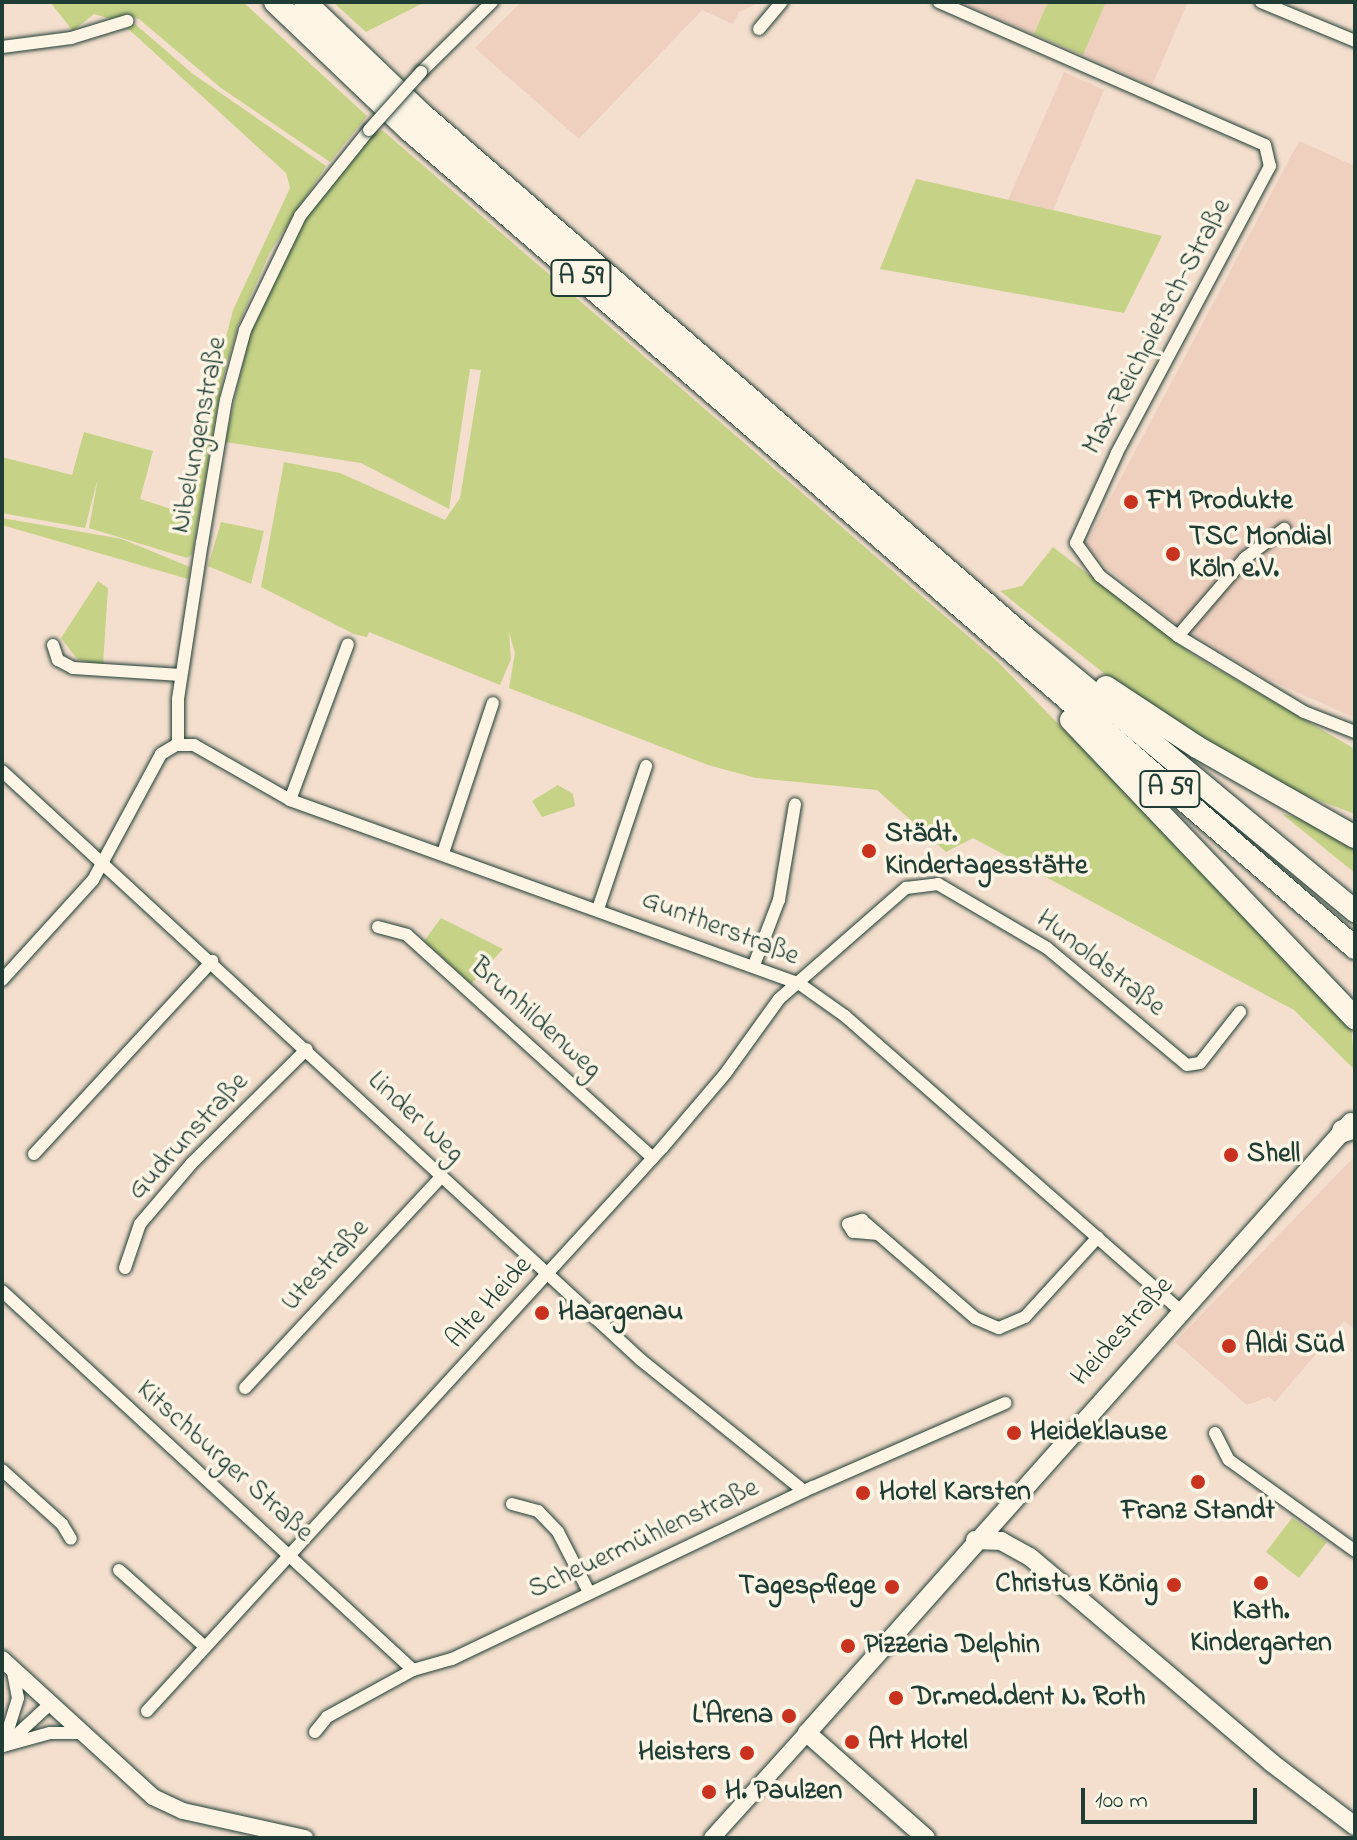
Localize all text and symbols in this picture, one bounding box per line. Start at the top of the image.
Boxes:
street label: Max-Reichpietsch-Straße [1076,193,1240,461]
road number: A 59 [549,256,613,300]
street label: Nibelungenstraße [164,334,236,536]
place label: FM Produkte [1147,485,1293,519]
marker: FM Produkte [1122,493,1140,511]
place label: TSC Mondial Köln e.V. [1189,521,1331,587]
marker: TSC Mondial Köln e.V. [1164,545,1182,563]
road number: A 59 [1138,767,1202,811]
place label: Städt. Kindertagesstätte [885,818,1087,884]
marker: Städt. Kindertagesstätte [860,842,878,860]
street label: Guntherstraße [637,884,803,974]
street label: Hunoldstraße [1029,903,1171,1025]
street label: Brunhildenweg [462,951,608,1087]
street label: Linder Weg [360,1065,470,1171]
street label: Gudrunstraße [121,1066,257,1208]
place label: Shell [1247,1138,1300,1172]
marker: Shell [1222,1146,1240,1164]
street label: Utestraße [275,1213,377,1319]
street label: Alte Heide [440,1250,540,1356]
street label: Heidestraße [1065,1270,1181,1394]
place label: Haargenau [558,1296,683,1330]
marker: Haargenau [533,1304,551,1322]
place label: Aldi Süd [1245,1329,1344,1363]
marker: Aldi Süd [1220,1337,1238,1355]
street label: Kitschburger Straße [129,1374,319,1550]
place label: Heideklause [1030,1416,1167,1450]
marker: Heideklause [1005,1424,1023,1442]
street label: Scheuermühlenstraße [524,1472,764,1608]
marker: Franz Standt [1189,1473,1207,1491]
place label: Hotel Karsten [879,1476,1031,1510]
marker: Hotel Karsten [854,1484,872,1502]
place label: Franz Standt [1121,1495,1275,1529]
place label: Christus König [995,1568,1158,1602]
place label: Tagespflege [738,1570,876,1604]
marker: Kath. Kindergarten [1252,1574,1270,1592]
marker: Christus König [1165,1576,1183,1594]
marker: Tagespflege [883,1578,901,1596]
place label: Kath. Kindergarten [1190,1595,1332,1661]
place label: Pizzeria Delphin [864,1629,1040,1663]
marker: Pizzeria Delphin [839,1637,857,1655]
place label: Dr.med.dent N. Roth [912,1681,1146,1715]
marker: Dr.med.dent N. Roth [887,1689,905,1707]
place label: L'Arena [692,1699,773,1733]
marker: L'Arena [780,1707,798,1725]
place label: Art Hotel [868,1725,968,1759]
marker: Art Hotel [843,1733,861,1751]
place label: Heisters [638,1736,731,1770]
marker: Heisters [738,1744,756,1762]
scale bar [1085,1772,1261,1822]
place label: H. Paulzen [725,1775,842,1809]
marker: H. Paulzen [700,1783,718,1801]
text: 100 m [1095,1784,1148,1819]

